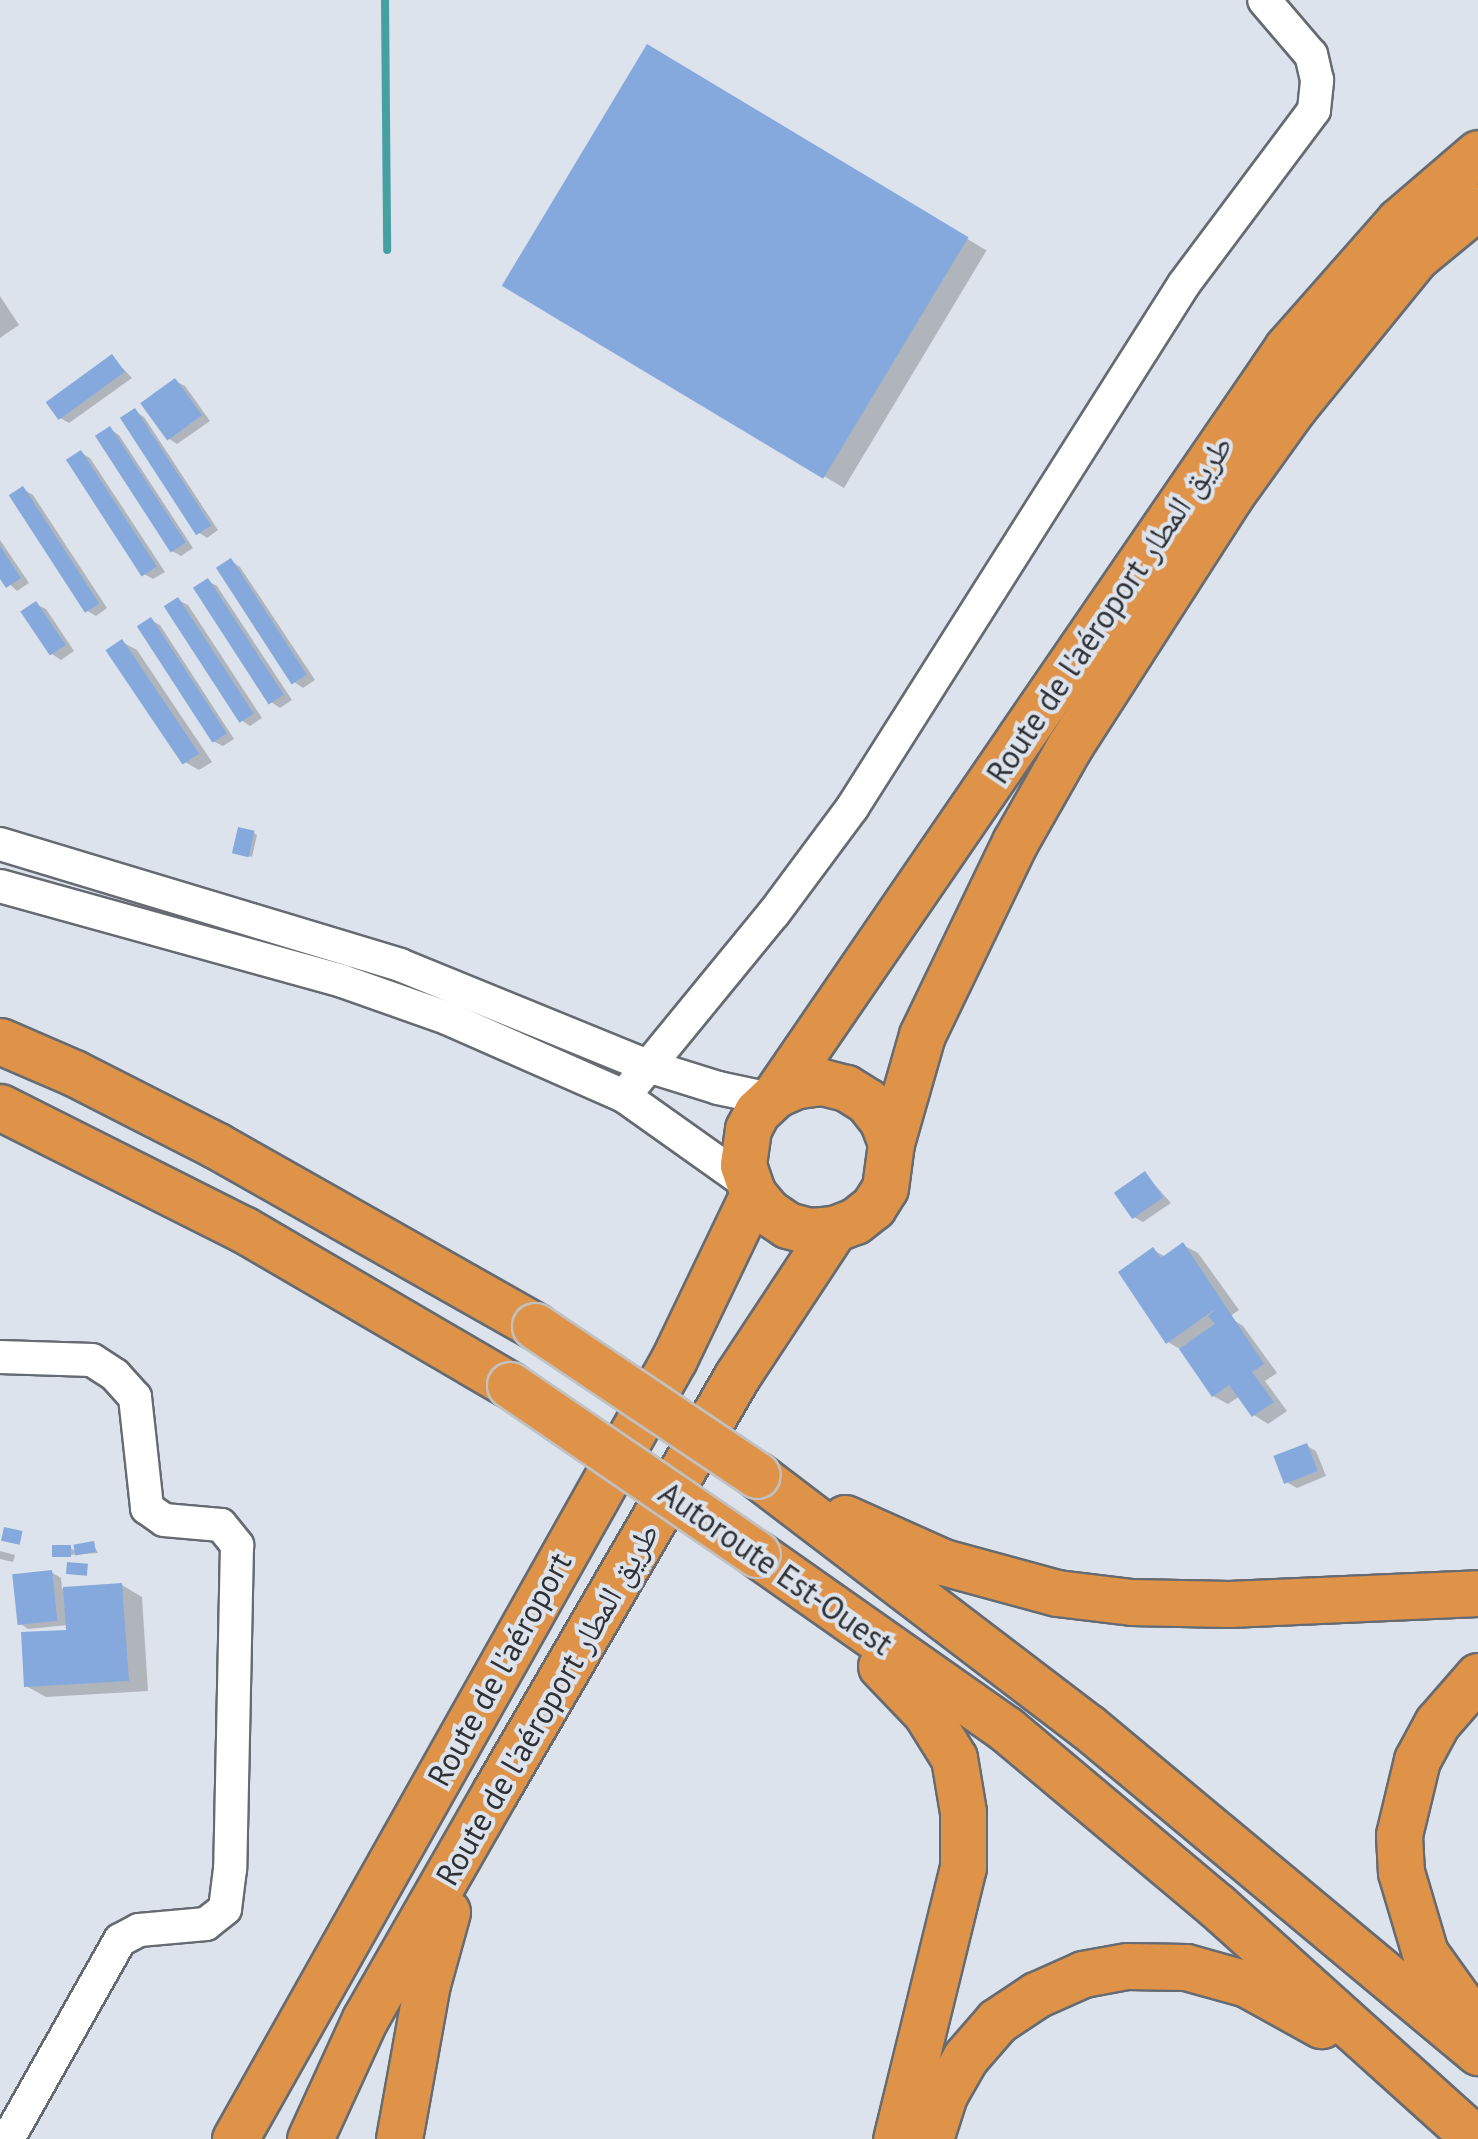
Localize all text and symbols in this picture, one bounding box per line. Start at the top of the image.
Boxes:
street label: Route de l'aéroport طريق المطار [978,428,1240,790]
street label: Autoroute Est-Ouest [652,1473,900,1663]
street label: Route de l'aéroport طريق المطار [427,1516,667,1892]
street label: Route de l'aéroport [419,1546,579,1792]

